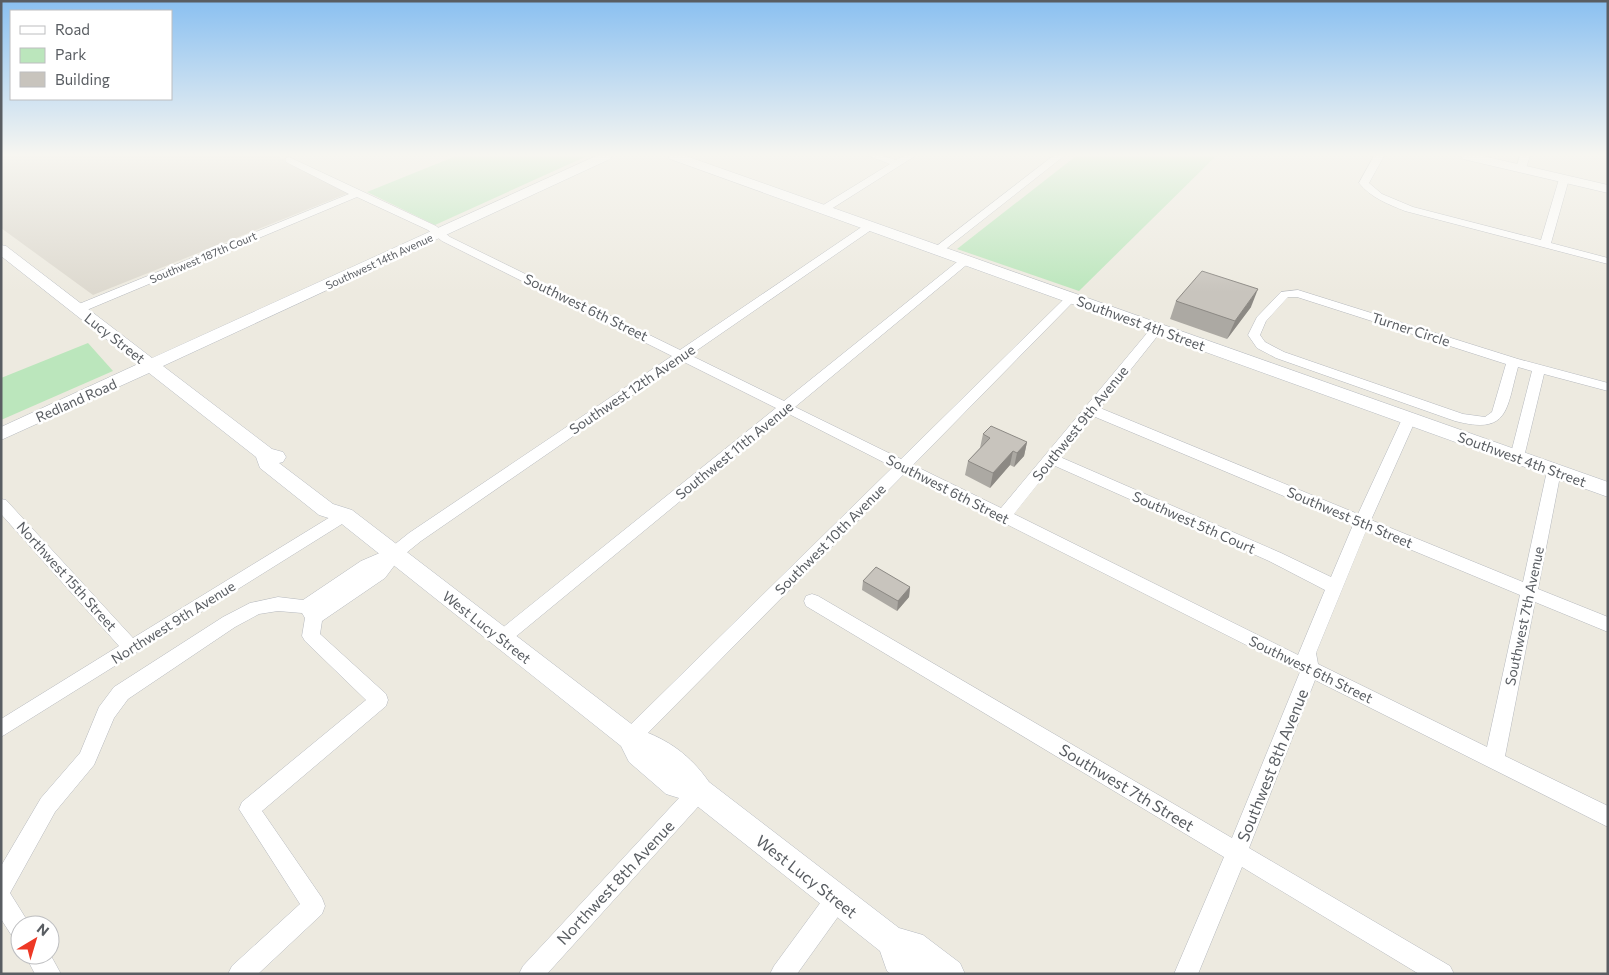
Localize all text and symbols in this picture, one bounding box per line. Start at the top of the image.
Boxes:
legend [10,10,172,100]
text: Road [55,20,90,38]
text: Park [55,45,86,63]
text: Building [55,70,110,88]
street label: Southwest 187th Court [147,228,259,285]
street label: Southwest 14th Avenue [323,230,435,292]
street label: Southwest 6th Street [521,270,651,344]
street label: Southwest 4th Street [1074,292,1208,354]
street label: Turner Circle [1370,308,1452,350]
street label: Lucy Street [81,309,149,367]
street label: Southwest 12th Avenue [566,341,698,437]
street label: Southwest 9th Avenue [1028,362,1132,484]
street label: Redland Road [33,375,119,425]
street label: Southwest 11th Avenue [672,397,796,503]
street label: Southwest 4th Street [1455,428,1589,490]
street label: Southwest 6th Street [884,451,1013,527]
street label: Southwest 10th Avenue [771,480,889,598]
street label: Southwest 5th Street [1284,483,1416,551]
street label: Southwest 5th Court [1130,487,1258,557]
street label: Northwest 15th Street [13,518,121,634]
street label: Southwest 7th Avenue [1501,545,1547,687]
street label: Northwest 9th Avenue [108,577,238,667]
street label: West Lucy Street [439,587,535,667]
street label: Southwest 6th Street [1246,632,1376,706]
street label: Southwest 8th Avenue [1233,686,1311,844]
street label: Southwest 7th Street [1056,739,1198,835]
street label: Northwest 8th Avenue [552,816,678,948]
street label: West Lucy Street [753,831,862,922]
north arrow [10,915,60,965]
text: N [34,919,53,939]

